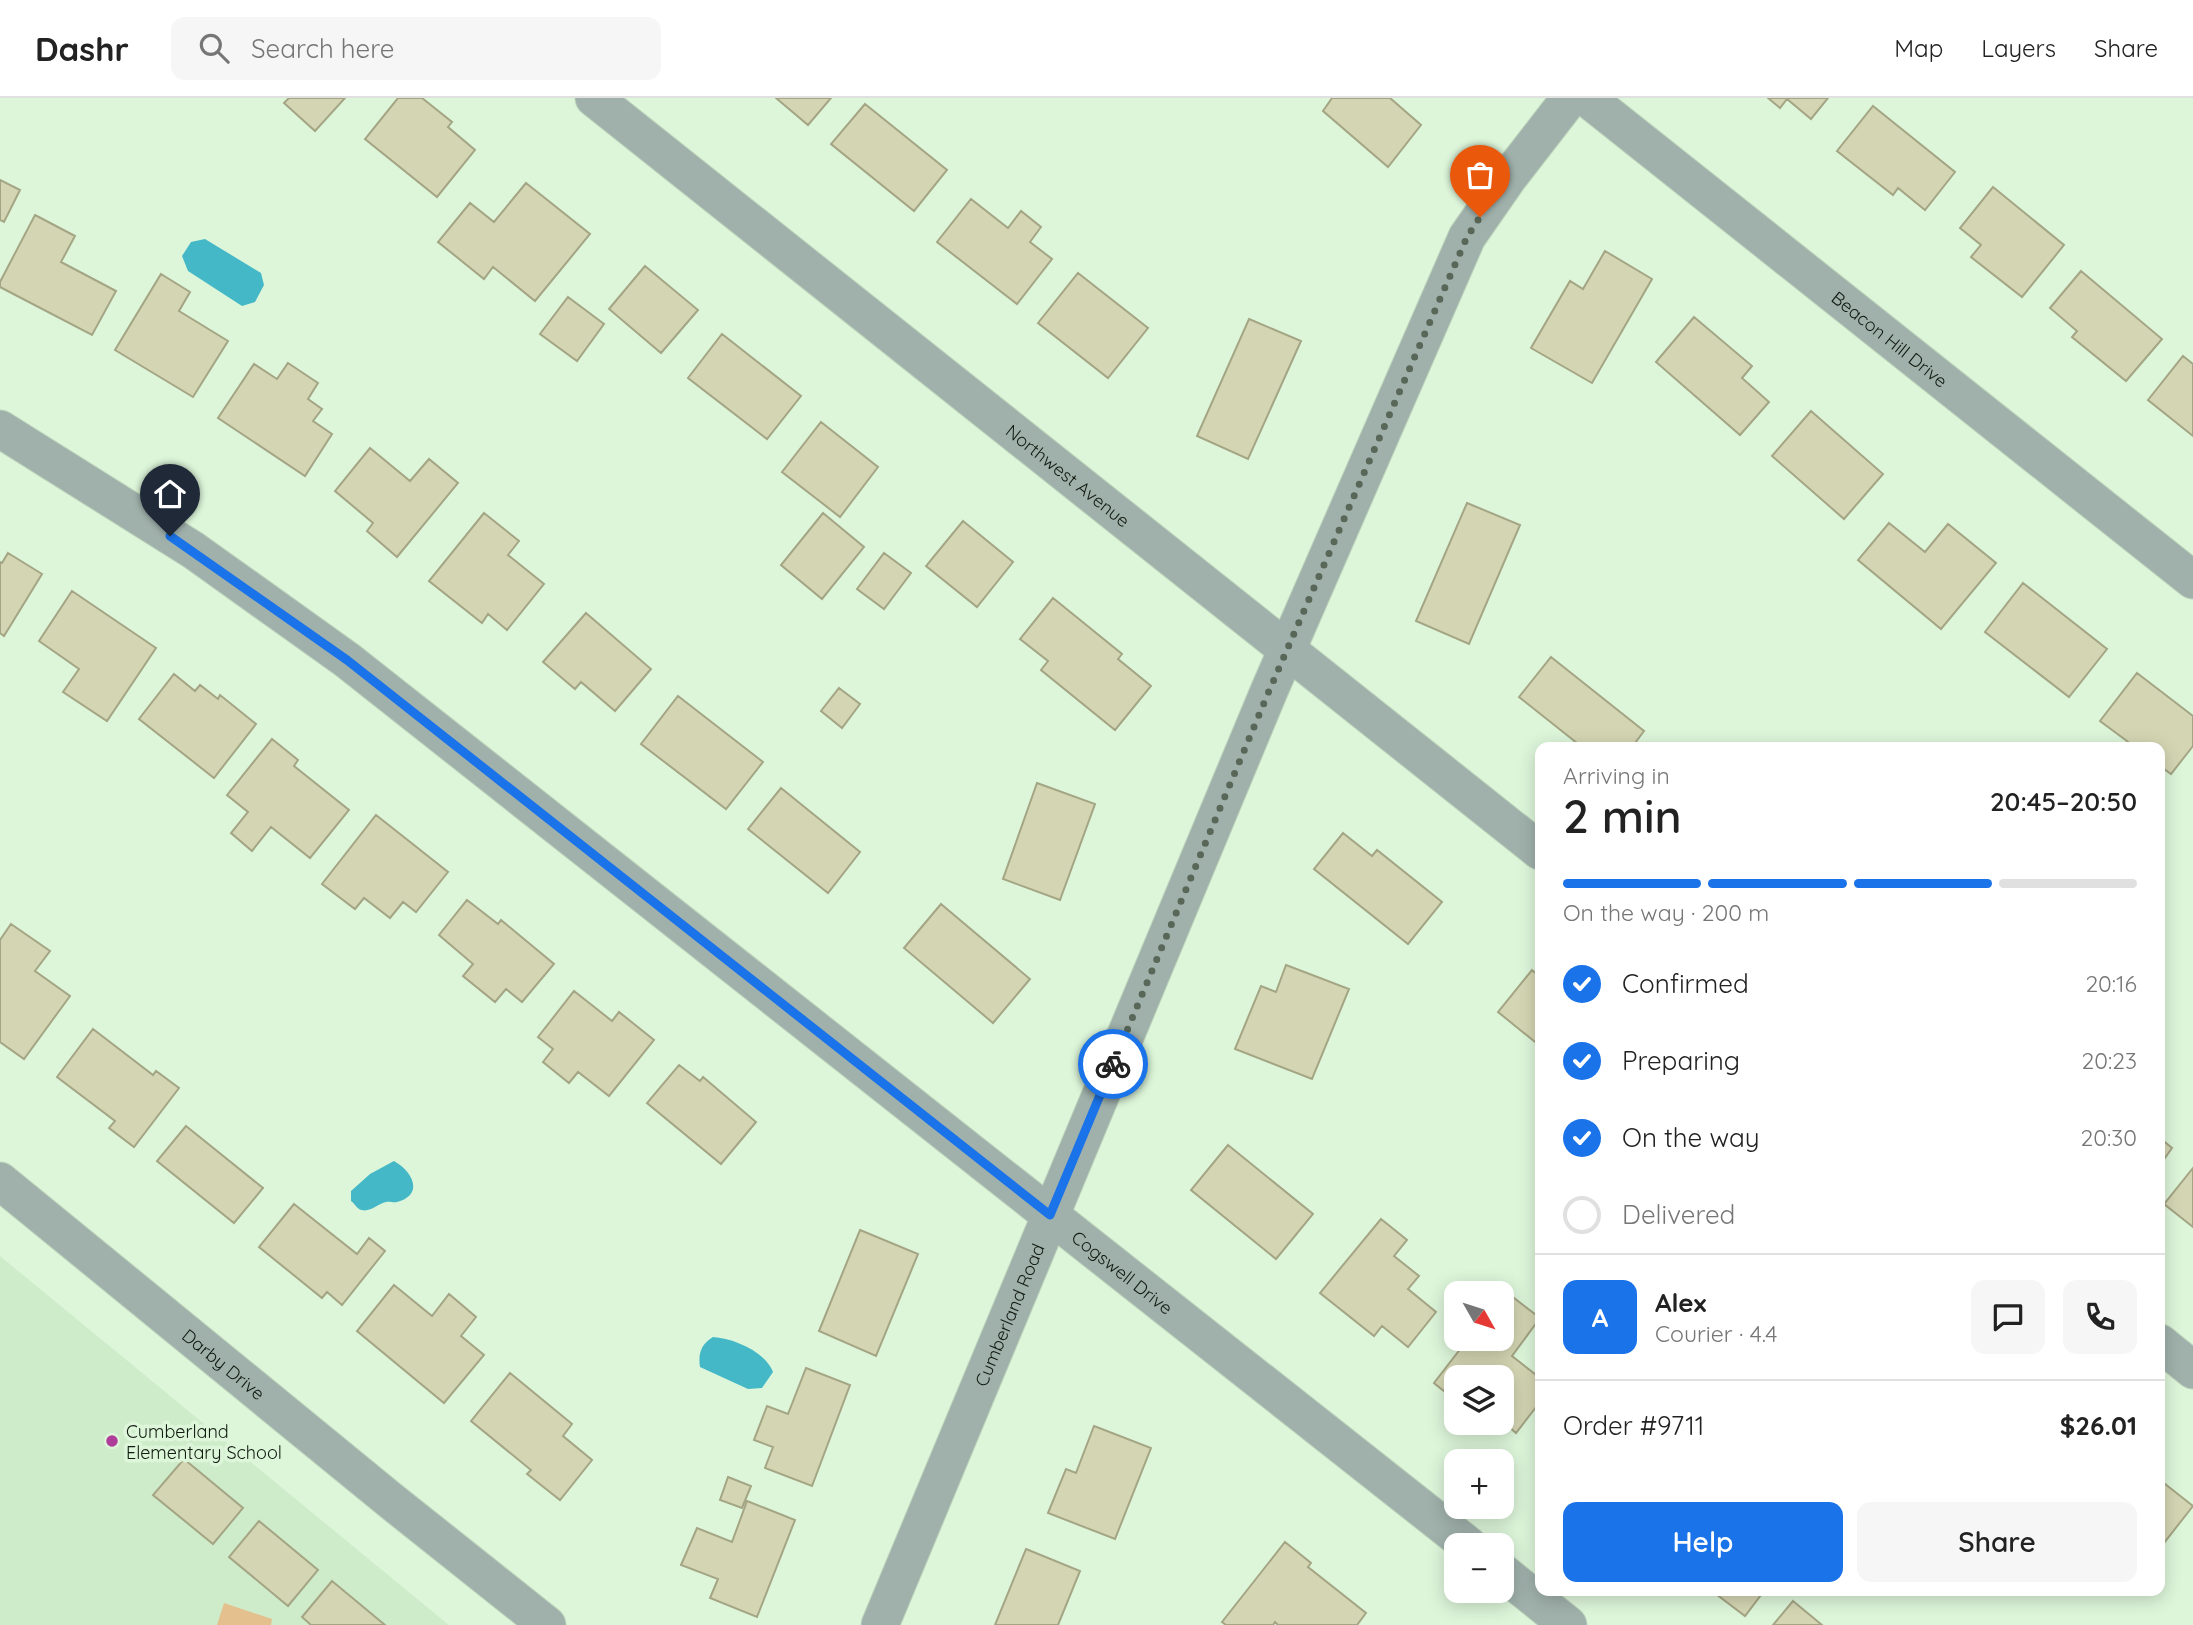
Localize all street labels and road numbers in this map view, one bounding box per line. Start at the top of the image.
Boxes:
street label: Beacon Hill Drive [1827,286,1953,392]
street label: Northwest Avenue [1001,419,1135,532]
street label: Cogswell Drive [1067,1225,1178,1319]
street label: Cumberland Road [969,1240,1049,1390]
street label: Darby Drive [178,1323,270,1405]

